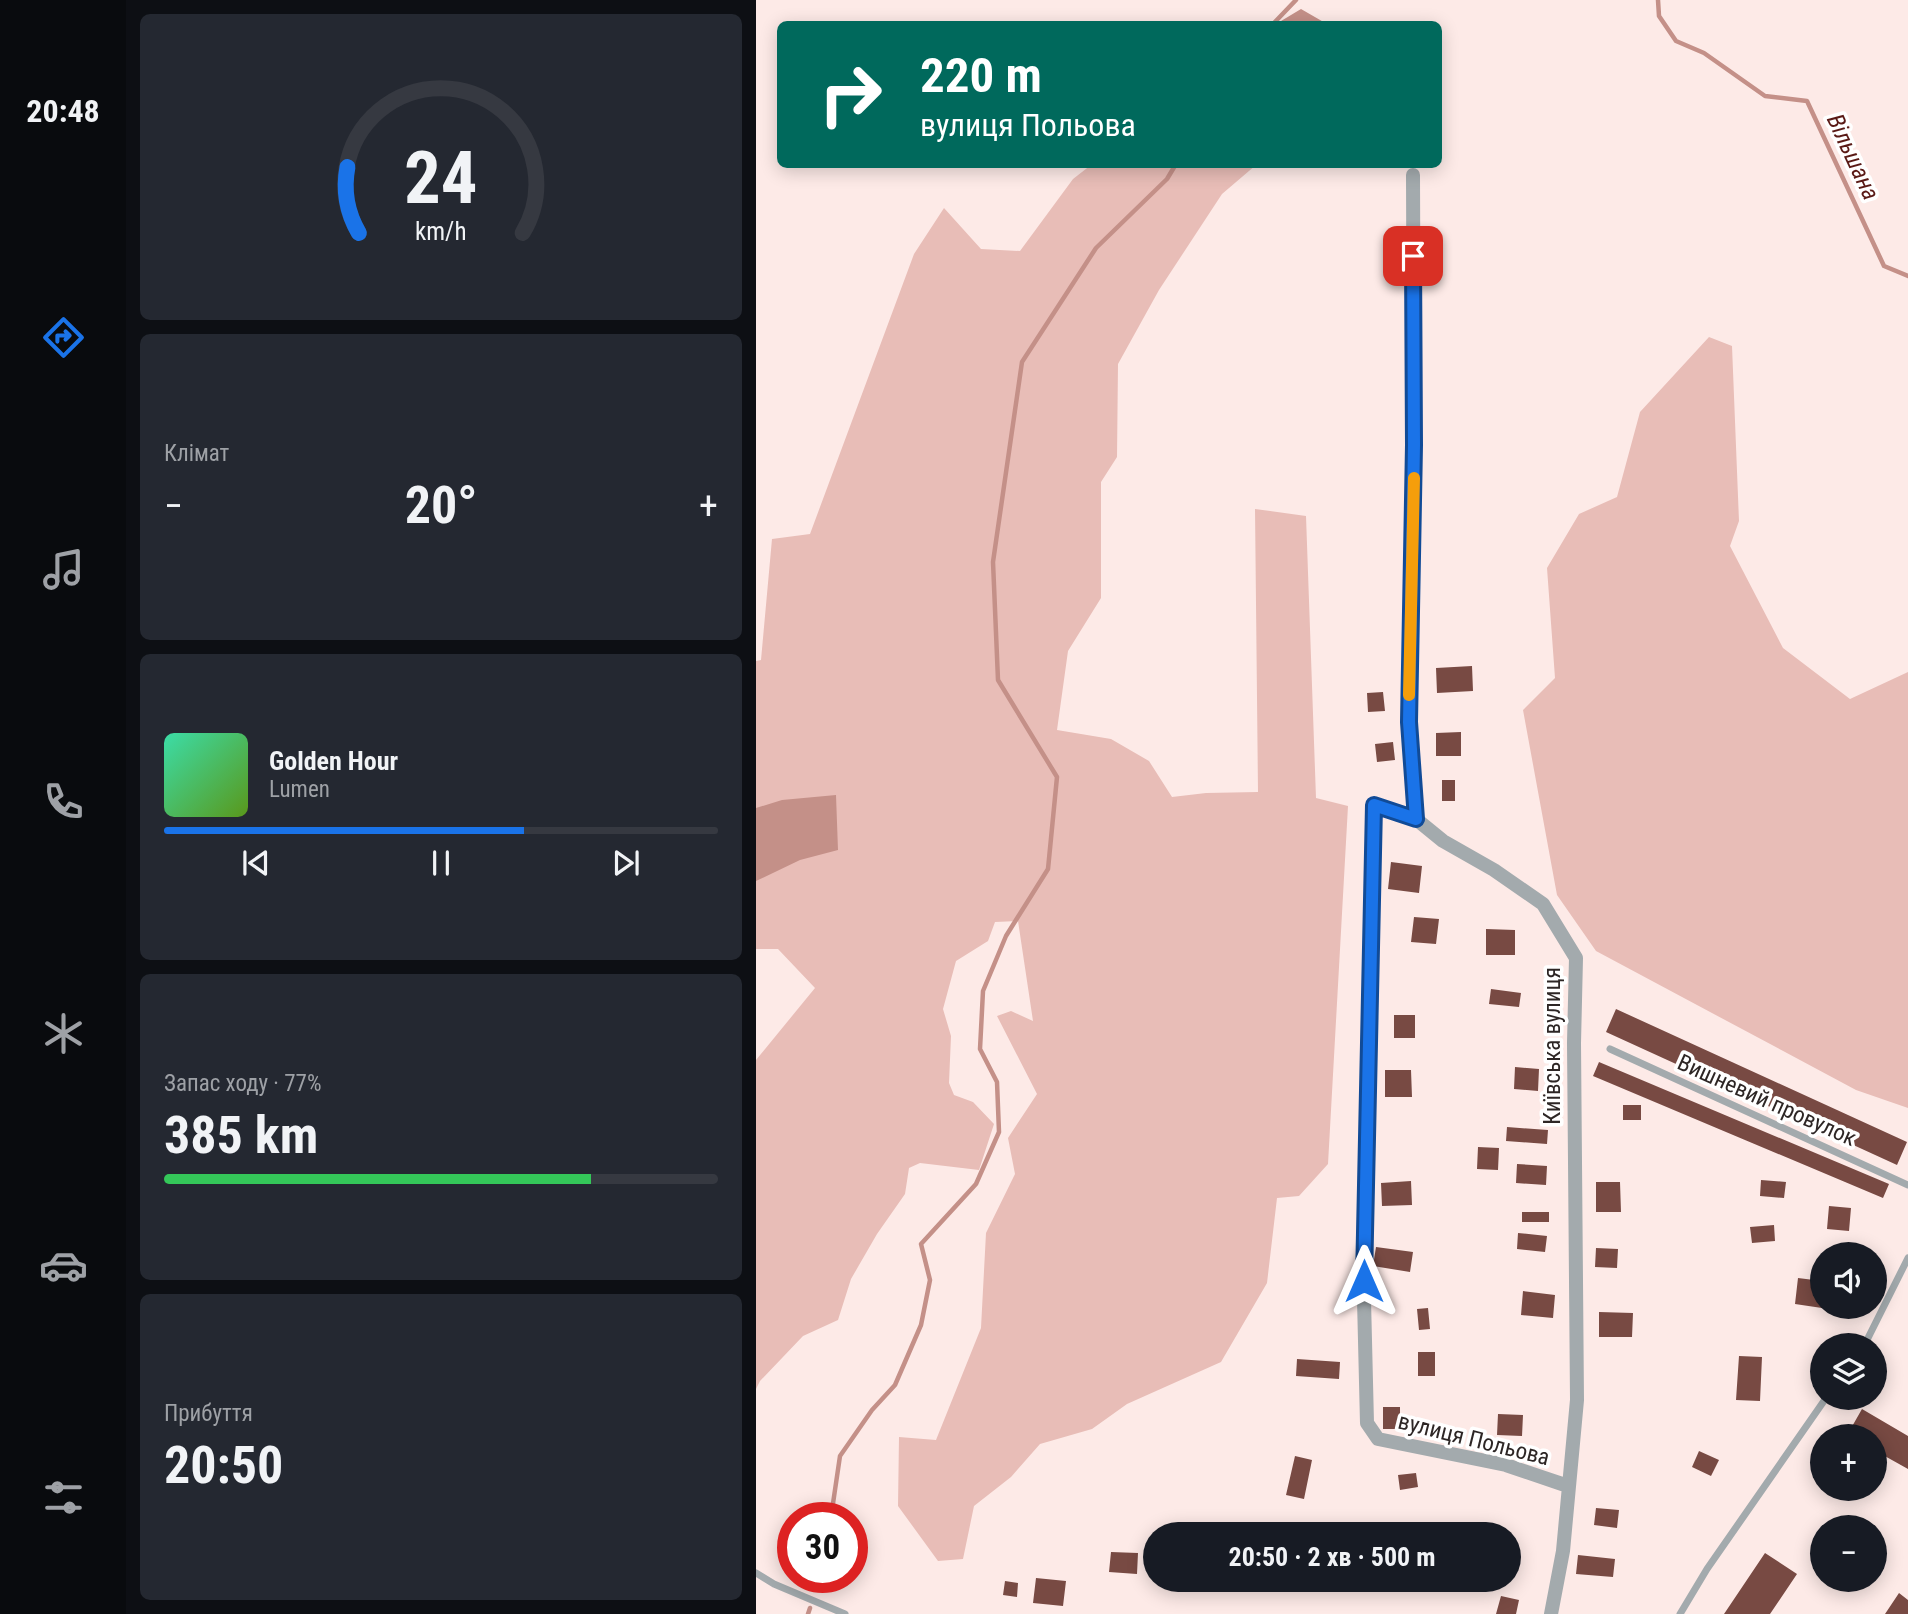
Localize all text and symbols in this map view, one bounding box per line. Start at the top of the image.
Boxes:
text: 220 m [920,47,1042,104]
icon: right [805,49,896,140]
text: 20:48 [26,92,100,130]
text: вулиця Польова [920,106,1136,144]
water label: Вільшана [1821,110,1885,204]
text: 24 [404,135,478,221]
text: km/h [415,217,467,246]
pin [1383,226,1443,286]
icon: arrive [1394,237,1432,275]
icon: directions [39,313,88,362]
text: Клімат [164,440,229,467]
text: 20° [405,475,477,536]
text: − [164,484,183,528]
text: + [699,484,718,528]
icon: music [39,545,88,594]
text: Golden Hour [269,746,398,776]
text: Lumen [269,776,330,803]
icon: phone [39,777,88,826]
icon: previous [237,844,275,882]
icon: pause [422,844,460,882]
icon: next [607,844,645,882]
street label: Київська вулиця [1539,967,1566,1125]
icon: climate [39,1009,88,1058]
street label: Вишневий провулок [1673,1049,1860,1152]
text: Запас ходу · 77% [164,1070,322,1097]
text: 385 km [164,1105,318,1166]
icon: car [39,1241,88,1290]
map controls [1810,1242,1887,1592]
button: sound [1810,1242,1887,1319]
position arrow [1327,1244,1401,1318]
button: layers [1810,1333,1887,1410]
text: Прибуття [164,1400,253,1427]
street label: вулиця Польова [1395,1408,1552,1471]
button: + [1810,1424,1887,1501]
text: 20:50 [164,1435,283,1496]
icon: filters [39,1473,88,1522]
speed limit sign: 30 [777,1502,868,1593]
button: − [1810,1515,1887,1592]
text: 20:50 · 2 хв · 500 m [1229,1542,1435,1572]

